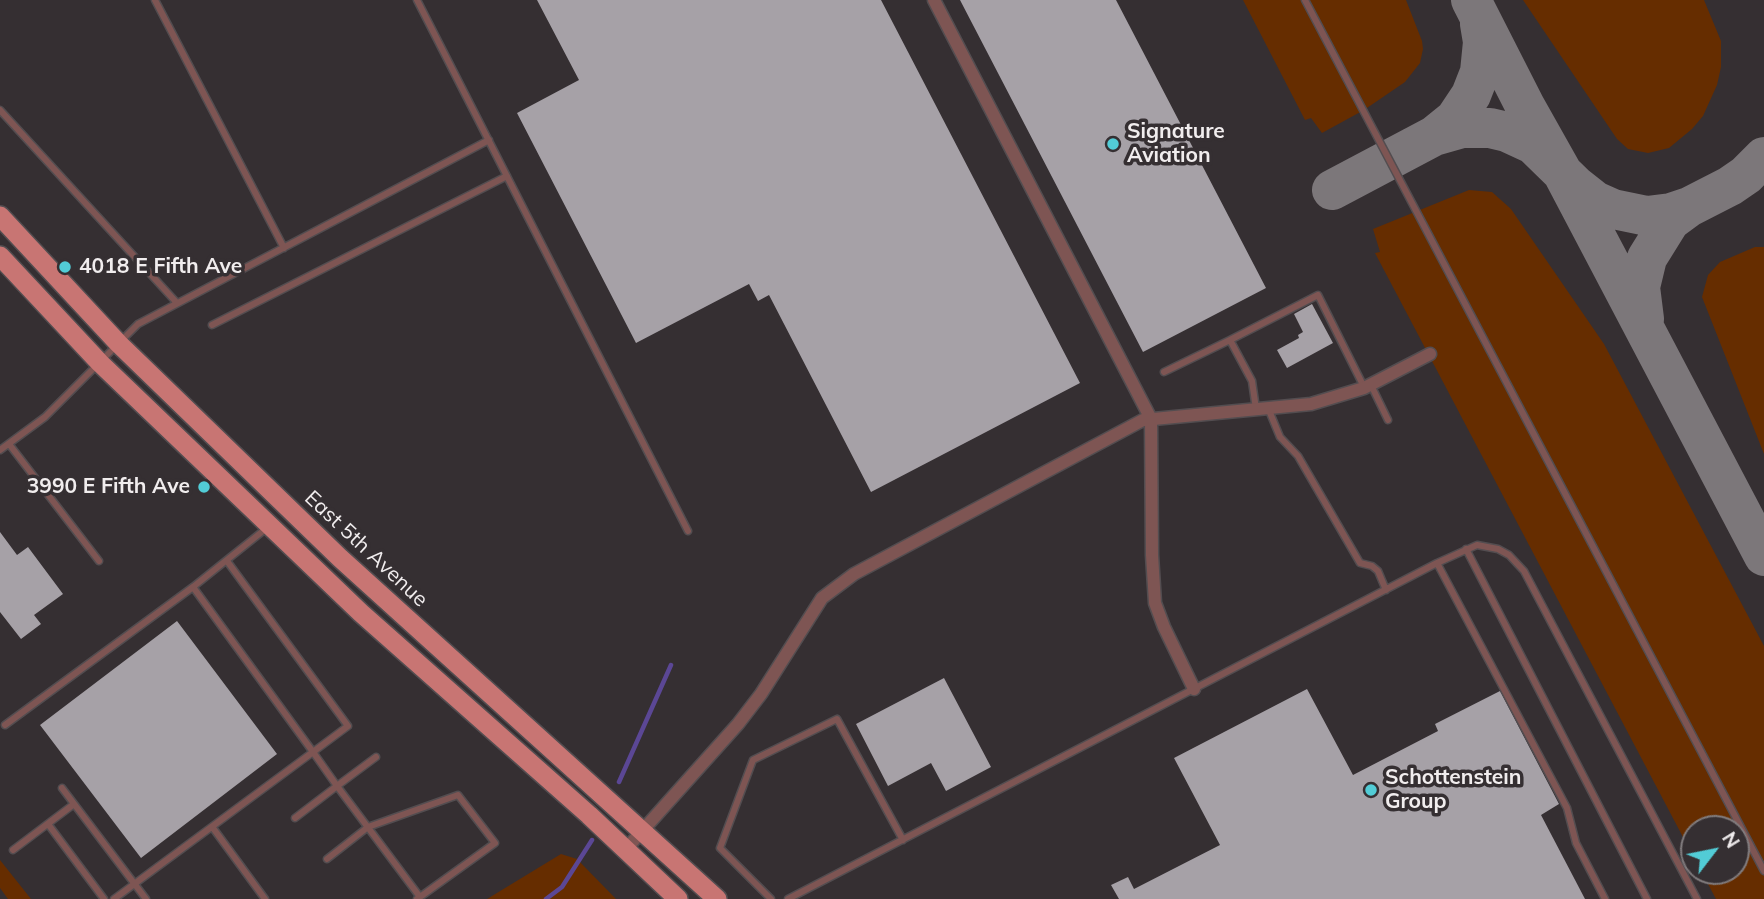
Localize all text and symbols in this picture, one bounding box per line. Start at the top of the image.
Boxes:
place label: Signature Aviation [1127,119,1225,169]
marker: Signature Aviation [1105,136,1121,152]
place label: 4018 E Fifth Ave [79,254,242,280]
marker: 4018 E Fifth Ave [57,259,73,275]
place label: 3990 E Fifth Ave [27,474,190,500]
marker: 3990 E Fifth Ave [196,479,212,495]
street label: East 5th Avenue [299,486,433,612]
place label: Schottenstein Group [1385,765,1521,815]
marker: Schottenstein Group [1363,782,1379,798]
north arrow [1680,815,1750,885]
text: N [1717,827,1745,852]

